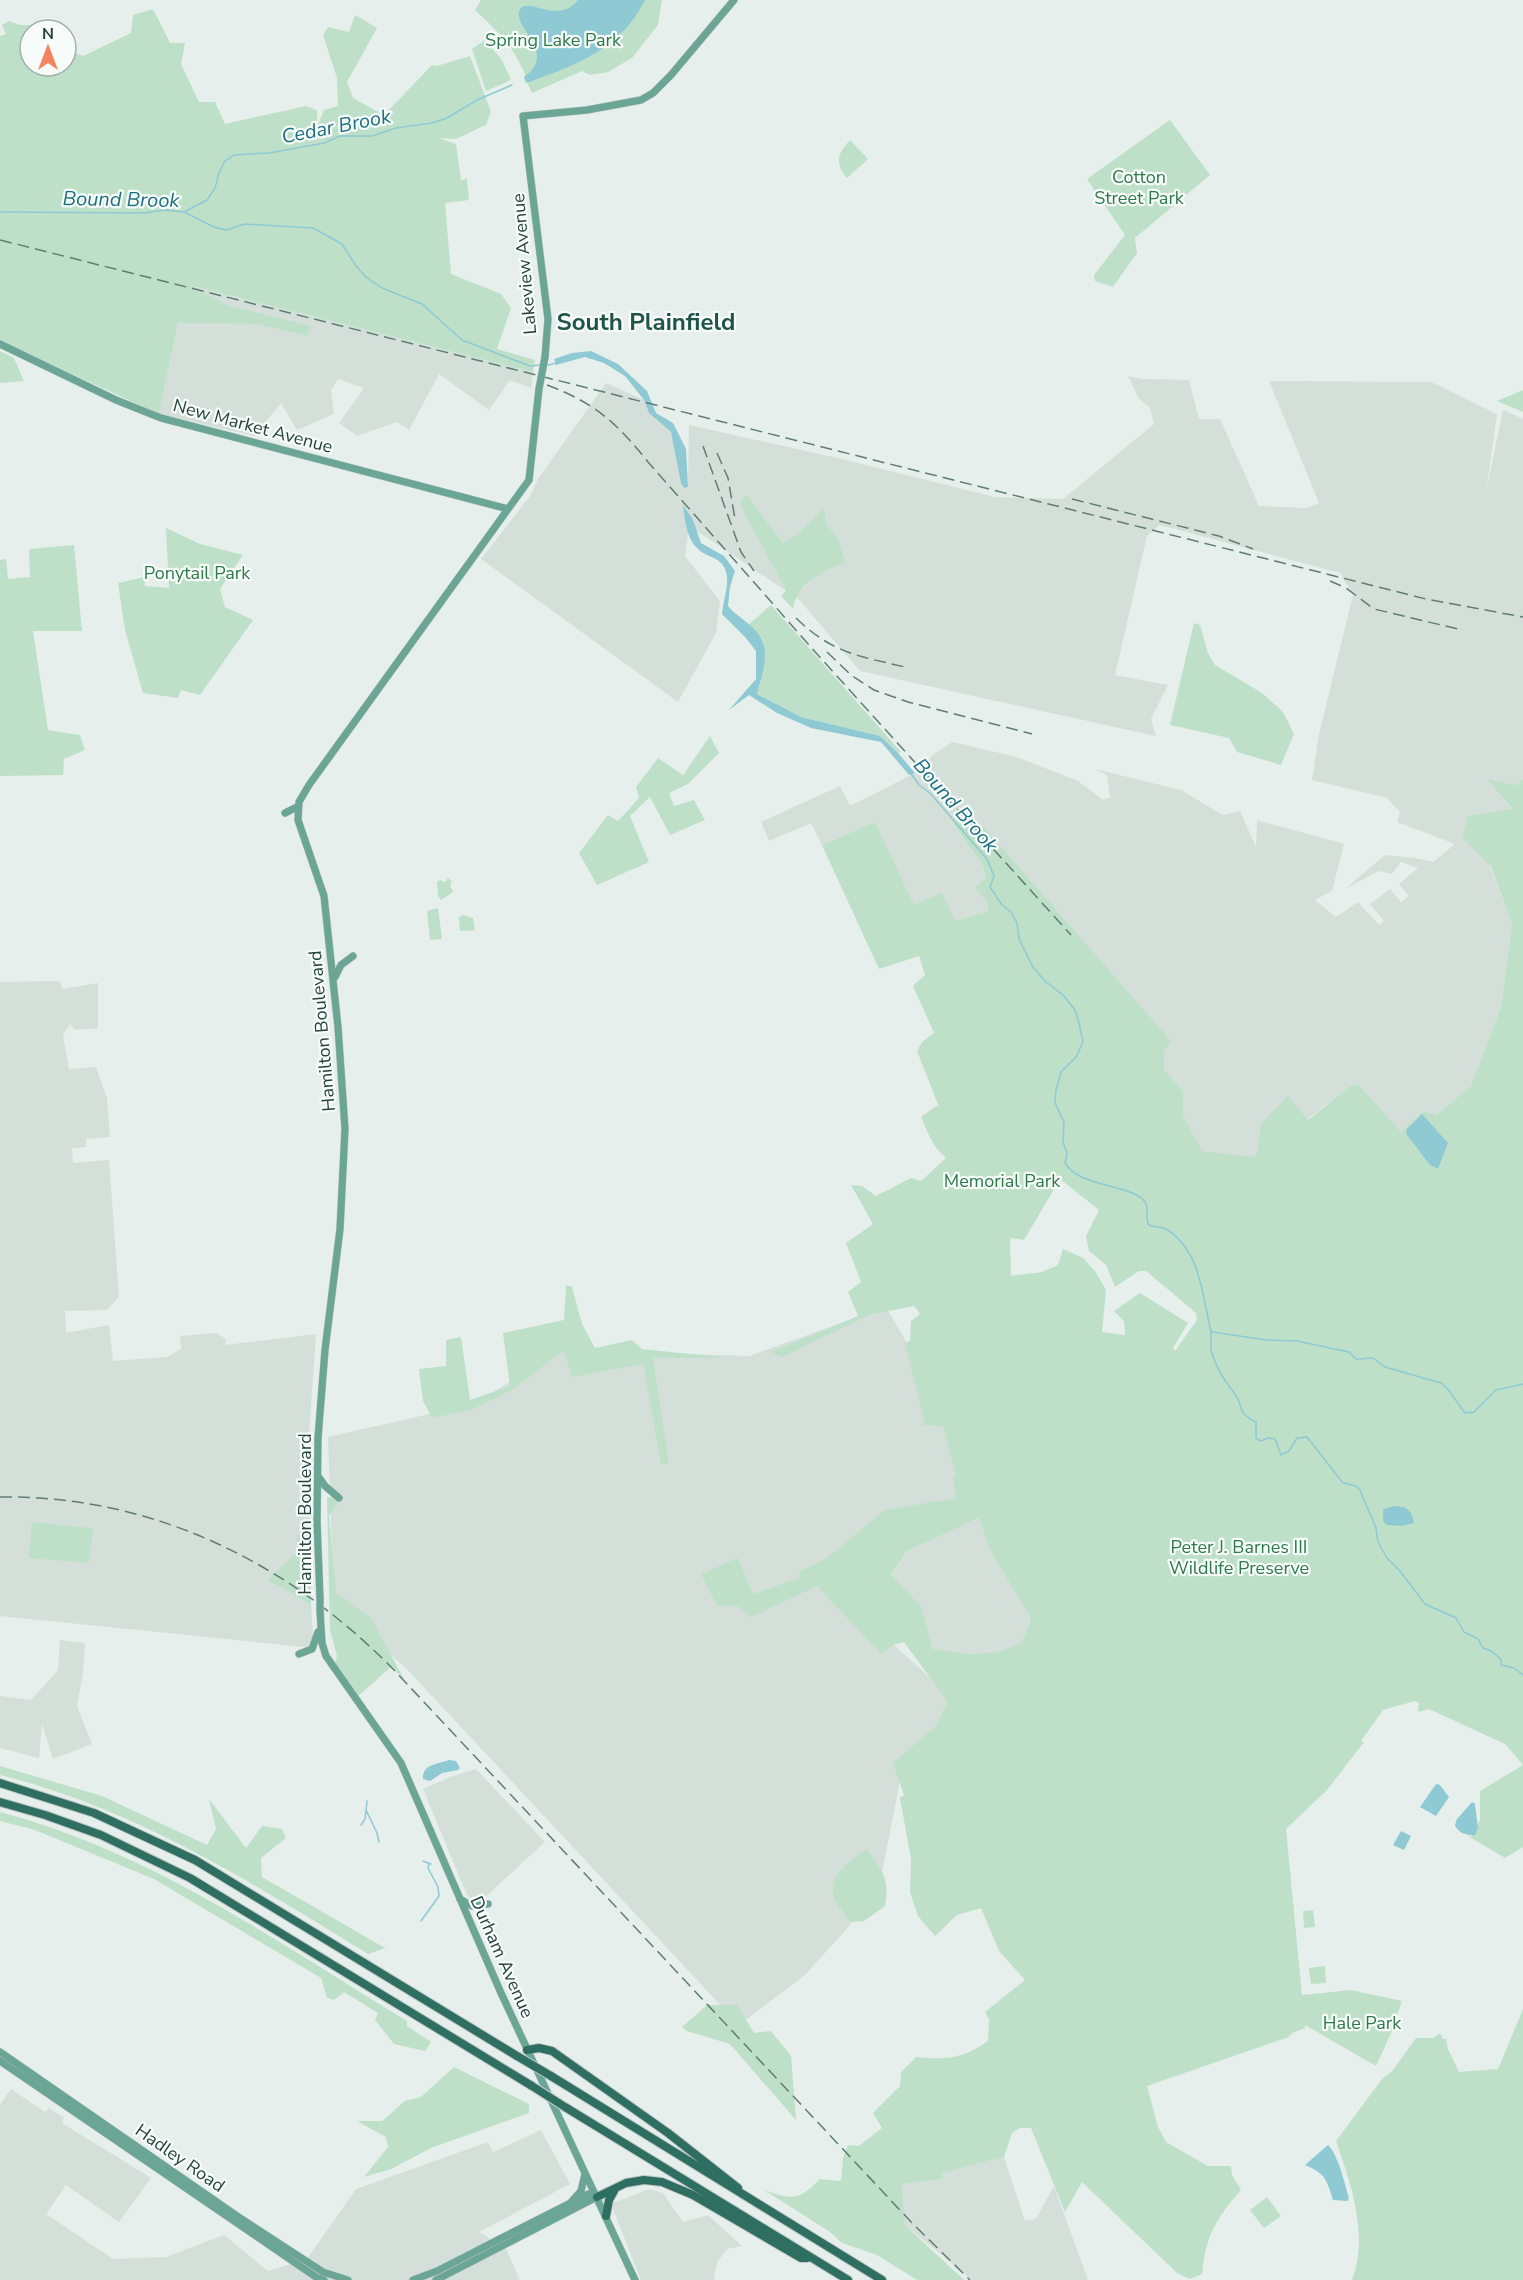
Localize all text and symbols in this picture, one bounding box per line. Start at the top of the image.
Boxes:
north arrow [18,18,78,78]
text: N [42,23,54,45]
park label: Spring Lake Park [485,28,622,52]
water label: Cedar Brook [279,102,394,150]
park label: Cotton Street Park [1094,165,1185,210]
water label: Bound Brook [62,185,181,214]
street label: Lakeview Avenue [506,192,542,336]
district label: South Plainfield [557,306,735,338]
street label: New Market Avenue [170,393,336,459]
park label: Ponytail Park [144,561,251,585]
water label: Bound Brook [907,752,1005,859]
street label: Hamilton Boulevard [303,950,341,1112]
park label: Memorial Park [944,1169,1061,1193]
street label: Hamilton Boulevard [293,1433,317,1595]
park label: Peter J. Barnes III Wildlife Preserve [1169,1535,1309,1580]
street label: Durham Avenue [464,1892,540,2022]
park label: Hale Park [1323,2011,1402,2035]
street label: Hadley Road [130,2118,230,2198]

